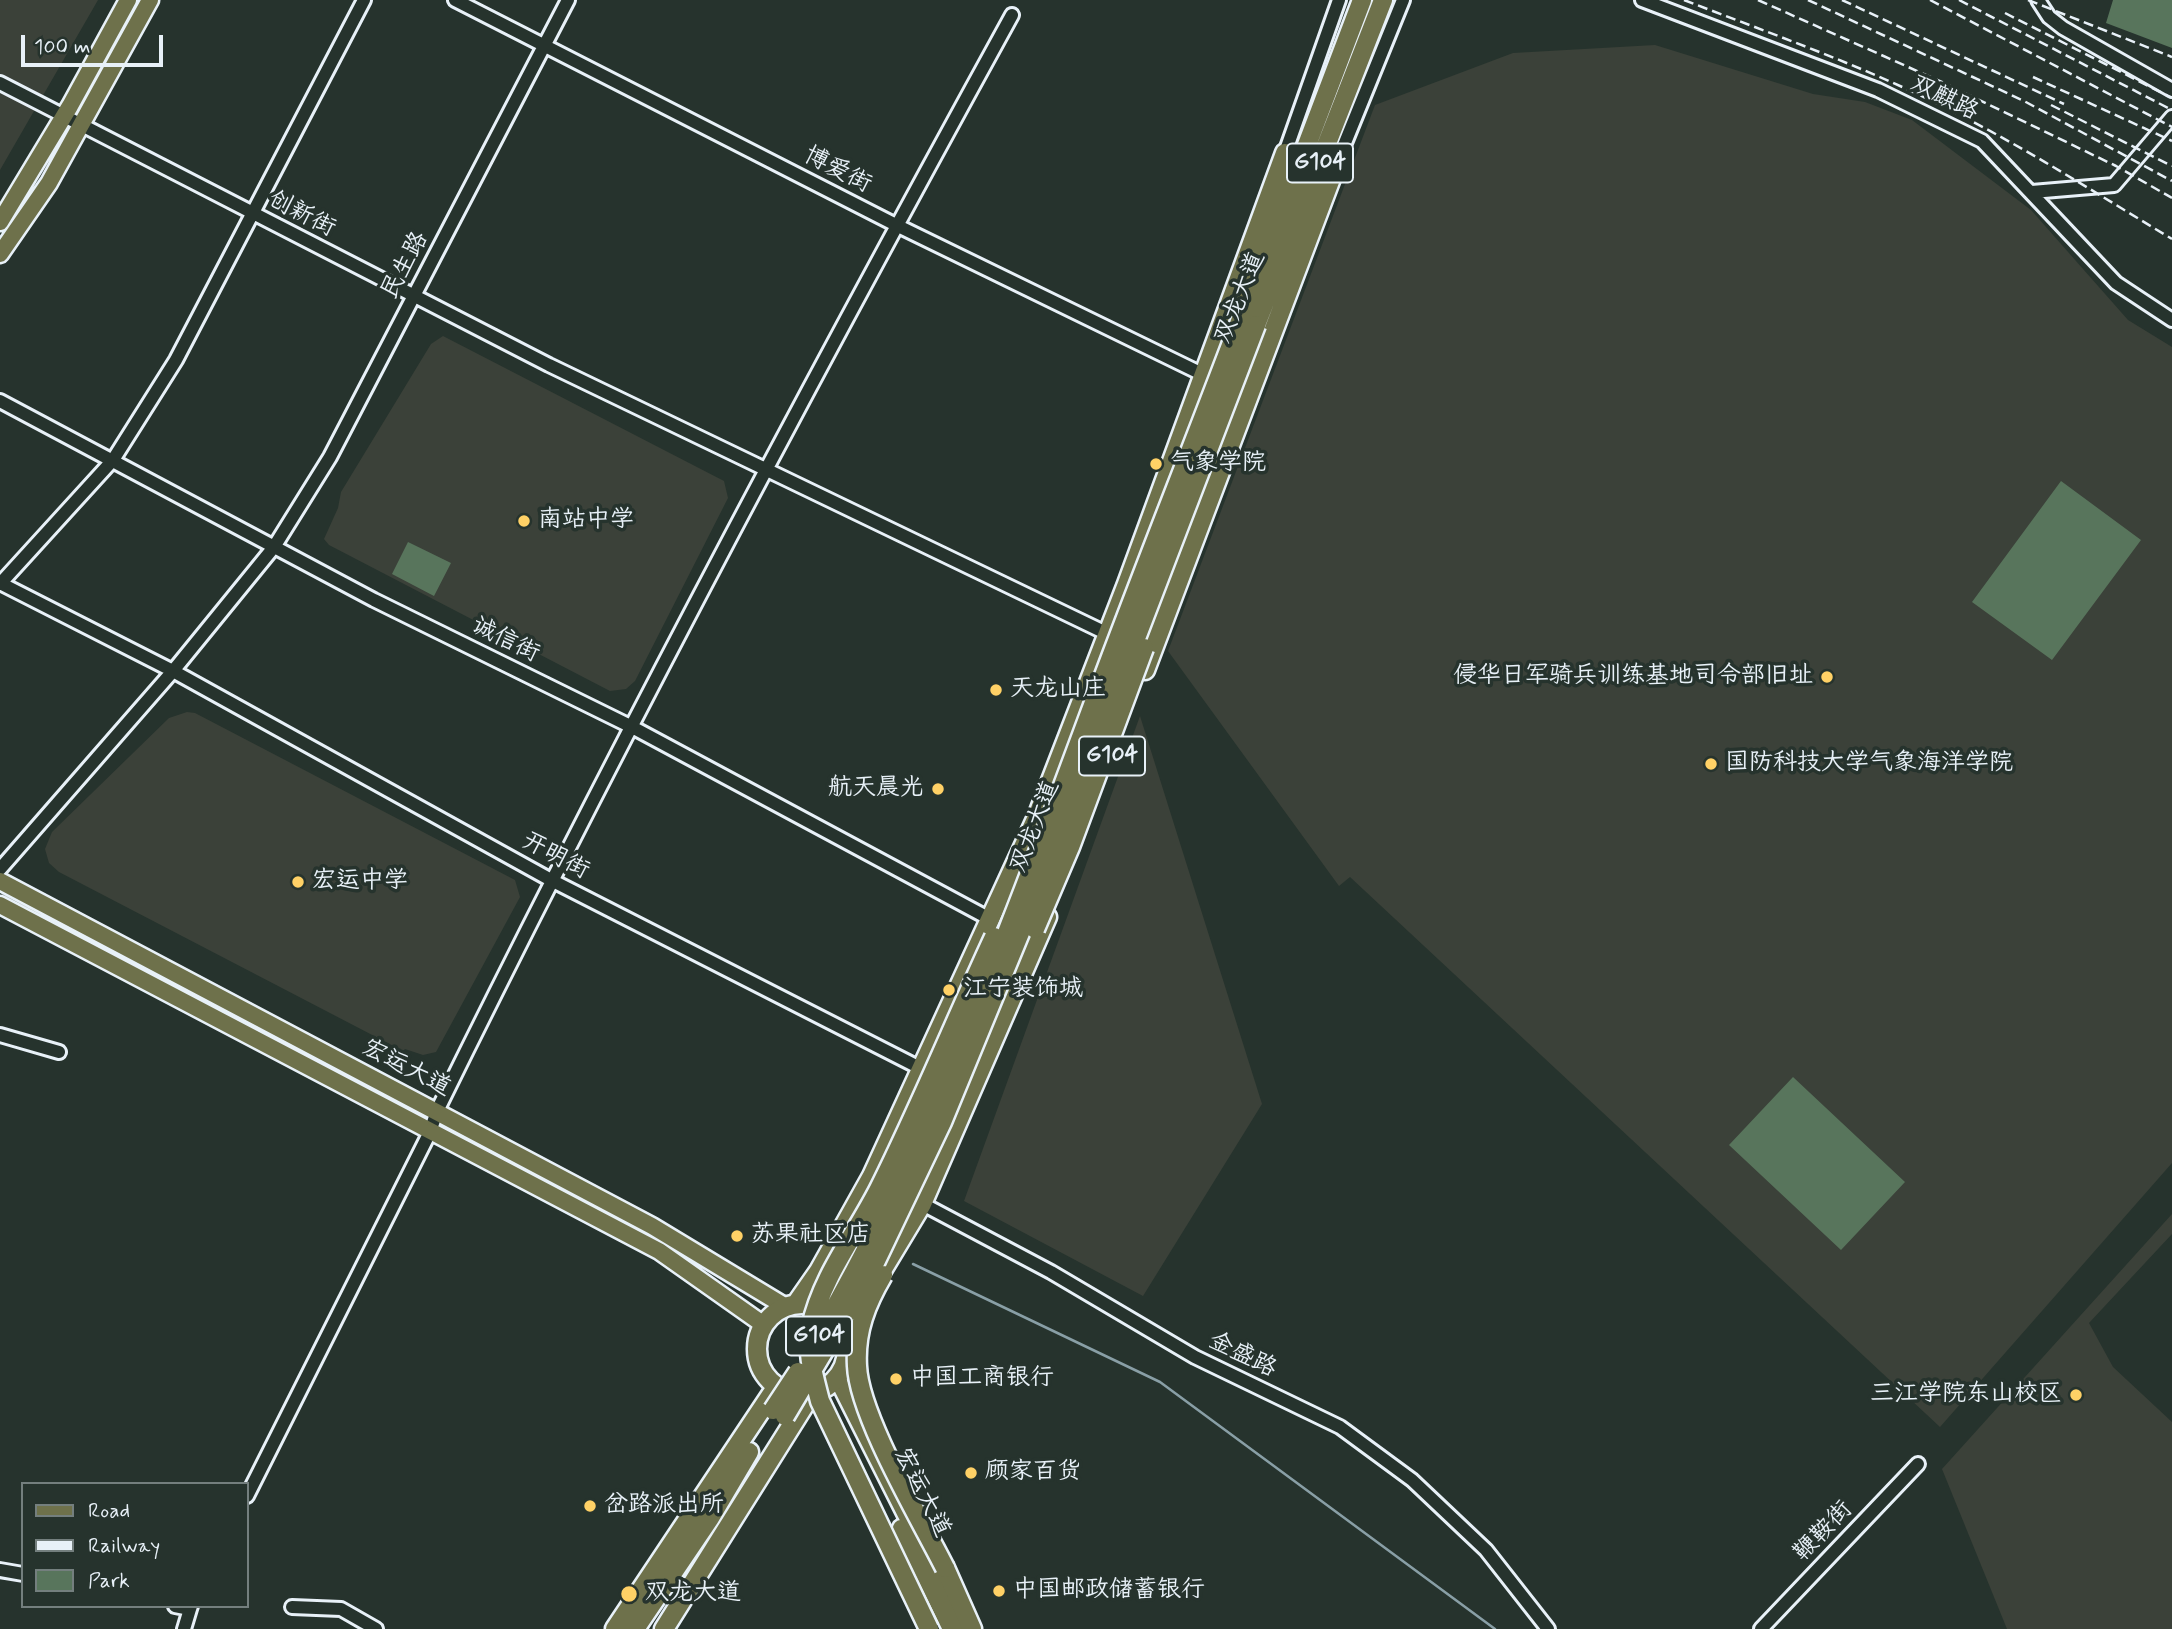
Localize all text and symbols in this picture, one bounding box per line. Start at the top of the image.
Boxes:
scale bar [24,21,166,65]
text: 100 m [34,33,90,61]
street label: 双麒路 [1905,70,1983,128]
street label: 博爱街 [798,142,876,200]
road number: G104 [1287,144,1353,182]
street label: 创新街 [262,186,340,244]
street label: 民生路 [376,227,436,305]
street label: 双龙大道 [1210,248,1272,348]
place label: 气象学院 [1170,450,1266,478]
marker: 气象学院 [1148,456,1164,472]
place label: 南站中学 [538,507,634,535]
marker: 南站中学 [516,513,532,529]
street label: 诚信街 [466,612,544,670]
place label: 侵华日军骑兵训练基地司令部旧址 [1453,663,1813,691]
marker: 侵华日军骑兵训练基地司令部旧址 [1819,669,1835,685]
place label: 天龙山庄 [1010,676,1106,704]
marker: 天龙山庄 [988,682,1004,698]
road number: G104 [1079,736,1145,776]
place label: 国防科技大学气象海洋学院 [1725,750,2013,778]
marker: 国防科技大学气象海洋学院 [1703,756,1719,772]
place label: 航天晨光 [828,775,924,803]
street label: 双龙大道 [1005,777,1067,877]
marker: 航天晨光 [930,781,946,797]
street label: 开明街 [516,827,594,887]
place label: 宏运中学 [312,868,408,896]
marker: 宏运中学 [290,874,306,890]
place label: 江宁装饰城 [963,976,1083,1004]
marker: 江宁装饰城 [941,982,957,998]
street label: 宏运大道 [357,1034,455,1104]
place label: 苏果社区店 [751,1222,871,1250]
marker: 苏果社区店 [729,1228,745,1244]
road number: G104 [786,1316,852,1356]
street label: 金盛路 [1203,1327,1281,1385]
place label: 中国工商银行 [910,1365,1054,1393]
marker: 中国工商银行 [888,1371,904,1387]
place label: 三江学院东山校区 [1870,1381,2062,1409]
marker: 三江学院东山校区 [2068,1387,2084,1403]
street label: 宏运大道 [886,1444,956,1542]
place label: 顾家百货 [985,1459,1081,1487]
marker: 顾家百货 [963,1465,979,1481]
legend [21,1482,248,1608]
place label: 岔路派出所 [604,1492,724,1520]
street label: 鞭鞍街 [1789,1496,1859,1568]
text: Road [88,1497,130,1525]
marker: 岔路派出所 [582,1498,598,1514]
text: Railway [88,1532,160,1560]
text: Park [88,1567,130,1595]
place label: 中国邮政储蓄银行 [1013,1577,1205,1605]
place label: 双龙大道 [645,1580,741,1608]
marker: 中国邮政储蓄银行 [991,1583,1007,1599]
marker: 双龙大道 [619,1584,639,1604]

